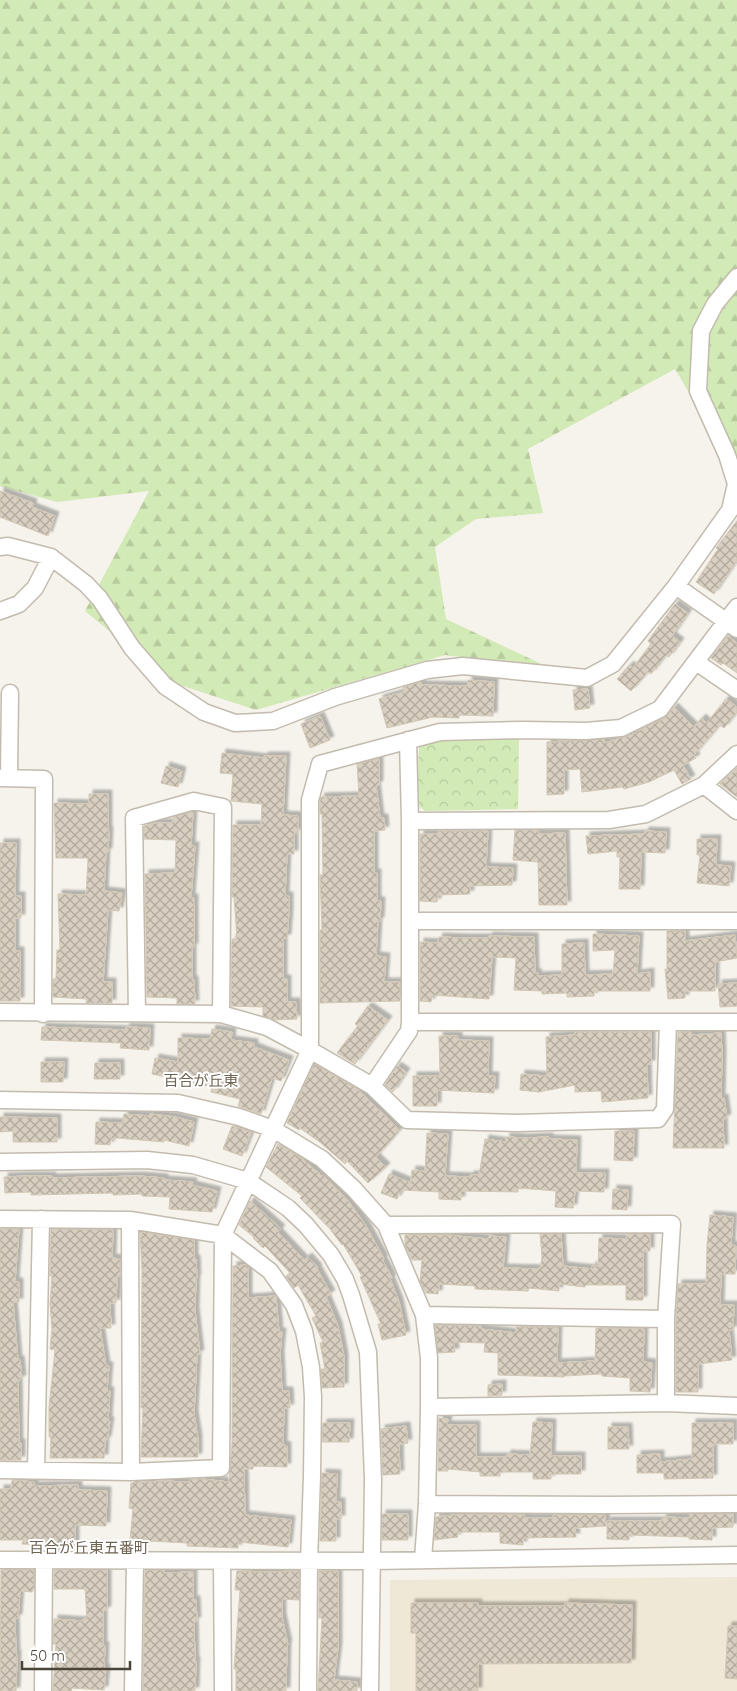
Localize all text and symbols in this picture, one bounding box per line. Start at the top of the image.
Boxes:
district label: 百合が丘東 [163,1071,239,1090]
district label: 百合が丘東五番町 [29,1538,149,1557]
scale bar [22,1638,130,1670]
text: 50 m [30,1646,65,1665]

